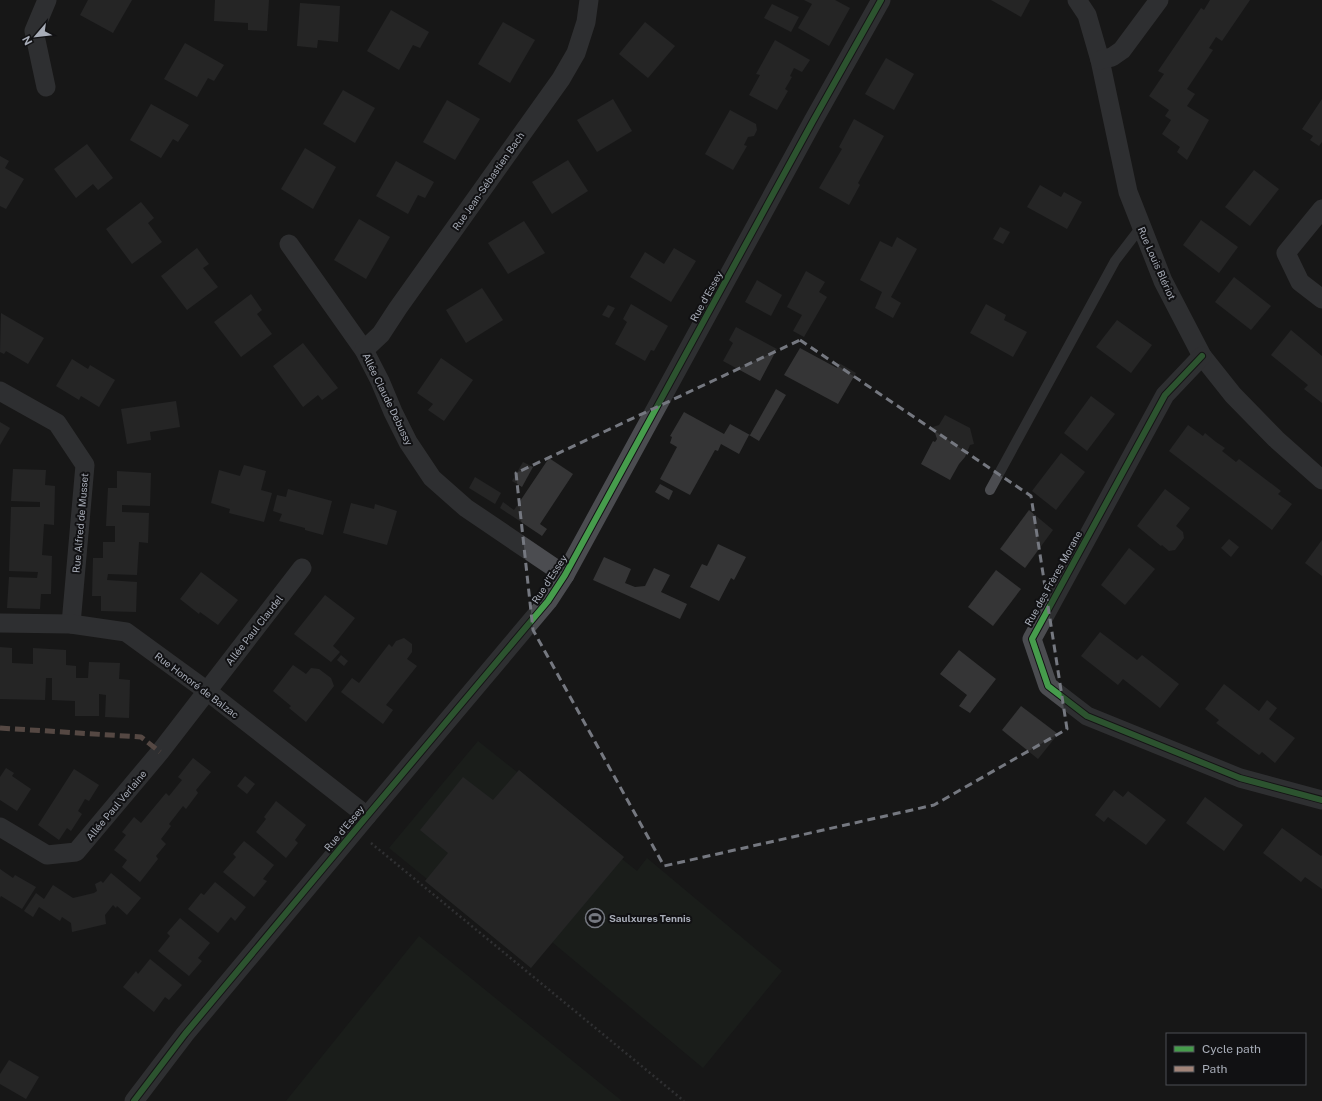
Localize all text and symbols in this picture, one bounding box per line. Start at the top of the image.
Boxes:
north arrow [16,16,56,56]
text: N [20,34,34,47]
street label: Rue Jean-Sébastien Bach [449,129,527,232]
street label: Rue Louis Blériot [1136,225,1178,301]
street label: Rue d'Essey [687,268,725,323]
street label: Allée Claude Debussy [360,351,416,448]
street label: Rue Alfred de Musset [70,472,90,573]
street label: Rue des Frères Morane [1022,528,1084,628]
street label: Rue d'Essey [529,552,570,606]
street label: Allée Paul Claudel [223,593,285,667]
street label: Rue Honoré de Balzac [153,649,241,721]
street label: Allée Paul Verlaine [83,767,149,842]
street label: Rue d'Essey [321,802,367,853]
sports icon: Saulxures Tennis [584,907,606,929]
place label: Saulxures Tennis [609,912,691,924]
legend [1166,1033,1306,1085]
text: Cycle path [1202,1042,1261,1056]
text: Path [1202,1062,1228,1076]

